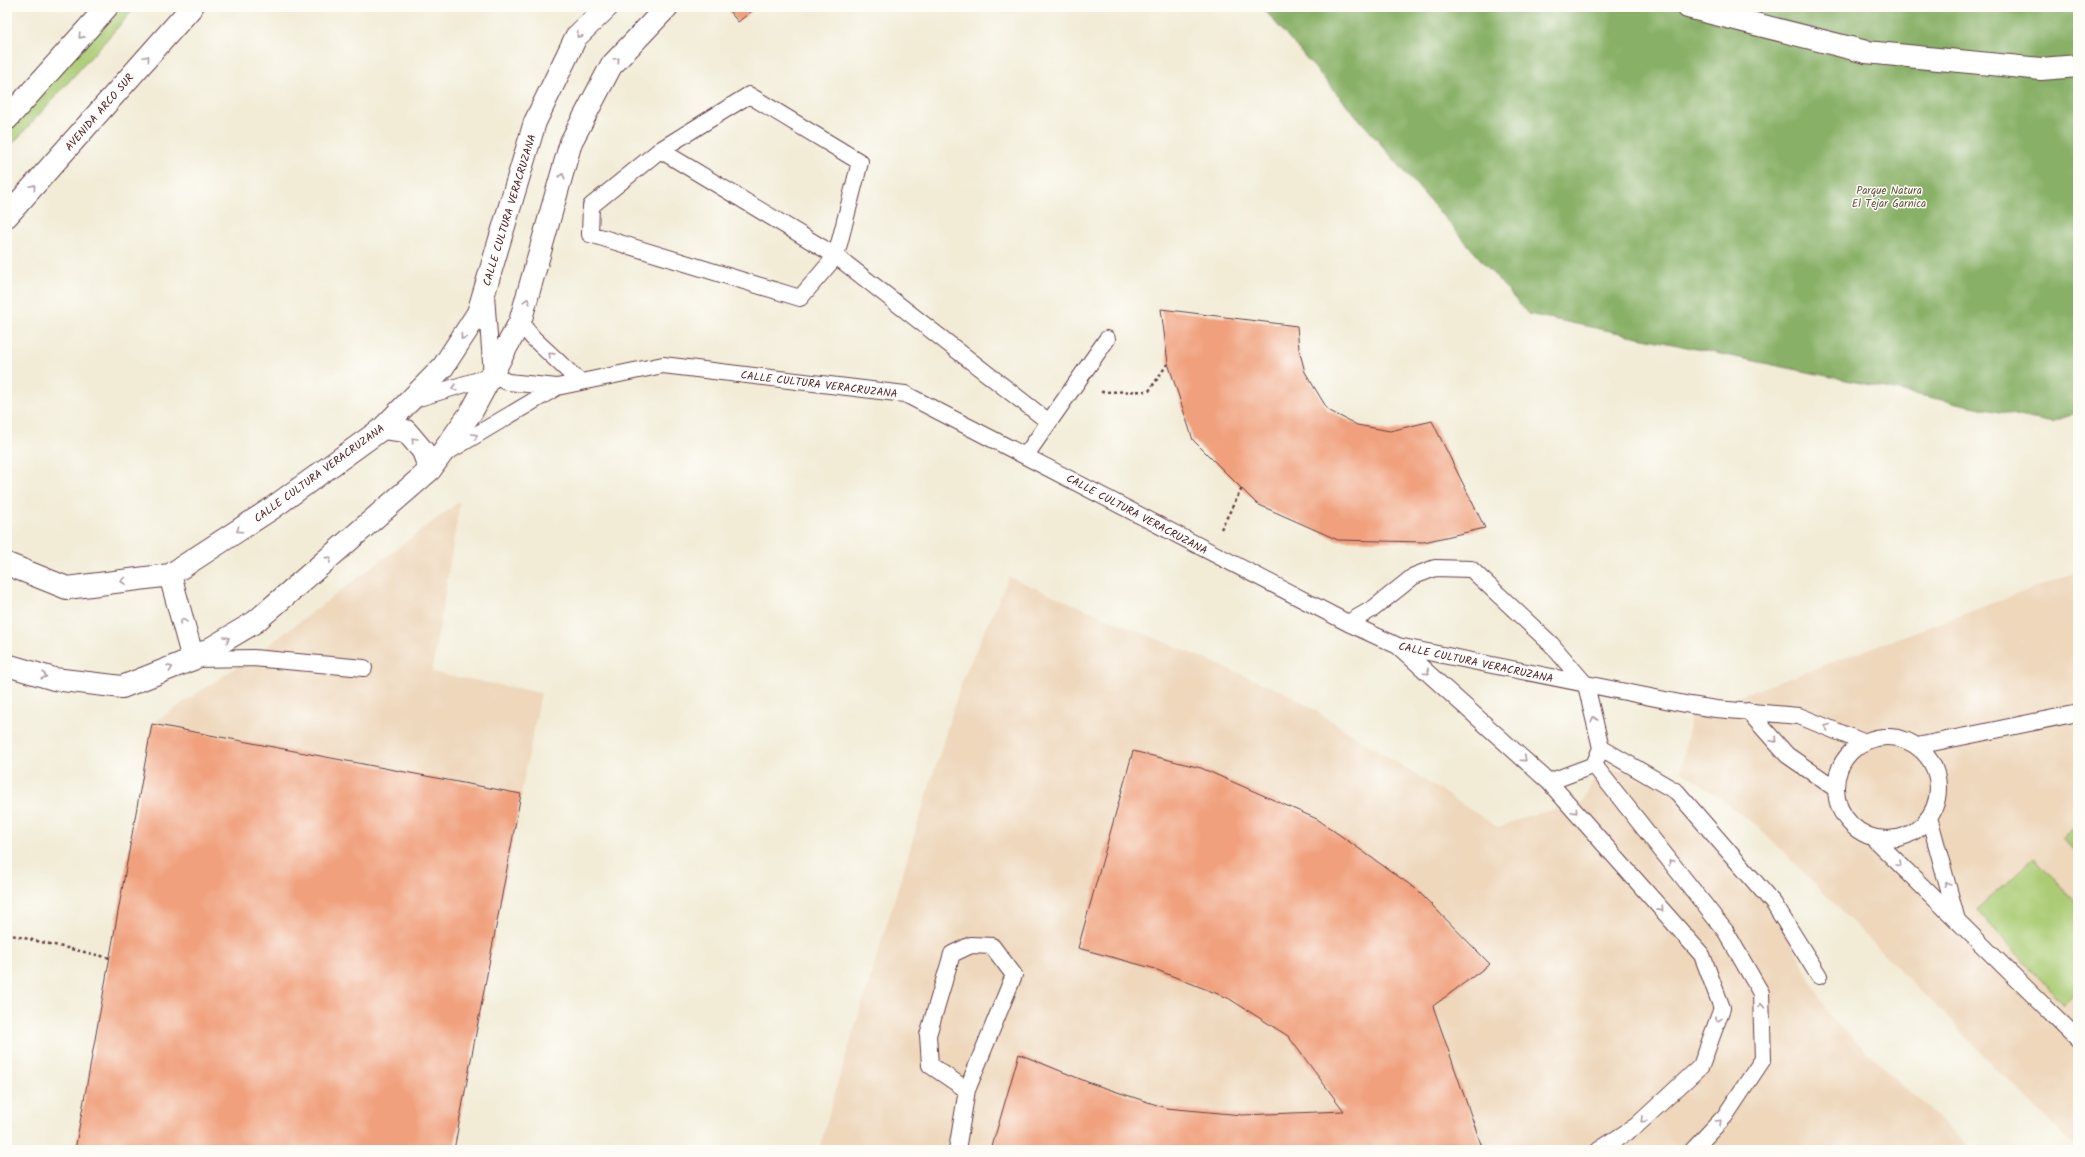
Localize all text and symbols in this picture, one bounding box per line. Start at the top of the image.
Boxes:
one-way arrow [577,30,584,37]
one-way arrow [78,31,86,39]
one-way arrow [142,55,149,63]
one-way arrow [612,57,619,64]
street label: AVENIDA ARCO SUR [61,69,139,155]
street label: CALLE CULTURA VERACRUZANA [478,132,542,288]
one-way arrow [557,173,566,180]
park label: Parque Natura El Tejar Garnica [1852,182,1926,213]
one-way arrow [28,184,35,192]
one-way arrow [522,298,531,305]
one-way arrow [460,333,468,340]
one-way arrow [548,352,556,360]
street label: CALLE CULTURA VERACRUZANA [739,366,899,404]
one-way arrow [451,383,458,392]
street label: CALLE CULTURA VERACRUZANA [250,420,389,528]
one-way arrow [471,433,478,440]
one-way arrow [411,437,418,445]
street label: CALLE CULTURA VERACRUZANA [1063,470,1211,560]
one-way arrow [236,525,243,533]
one-way arrow [324,557,332,564]
one-way arrow [120,576,126,585]
one-way arrow [179,618,188,625]
one-way arrow [223,636,230,644]
street label: CALLE CULTURA VERACRUZANA [1397,638,1555,688]
one-way arrow [166,665,174,673]
one-way arrow [1422,668,1429,675]
one-way arrow [41,671,48,680]
one-way arrow [1590,716,1599,723]
one-way arrow [1823,724,1830,732]
one-way arrow [1769,736,1776,743]
one-way arrow [1519,754,1526,761]
one-way arrow [1570,806,1577,814]
one-way arrow [1894,859,1902,867]
one-way arrow [1668,860,1675,867]
one-way arrow [1943,881,1952,888]
one-way arrow [1656,904,1663,911]
one-way arrow [1757,1003,1766,1009]
one-way arrow [1714,1015,1723,1022]
one-way arrow [1640,1115,1647,1122]
one-way arrow [1715,1119,1722,1127]

